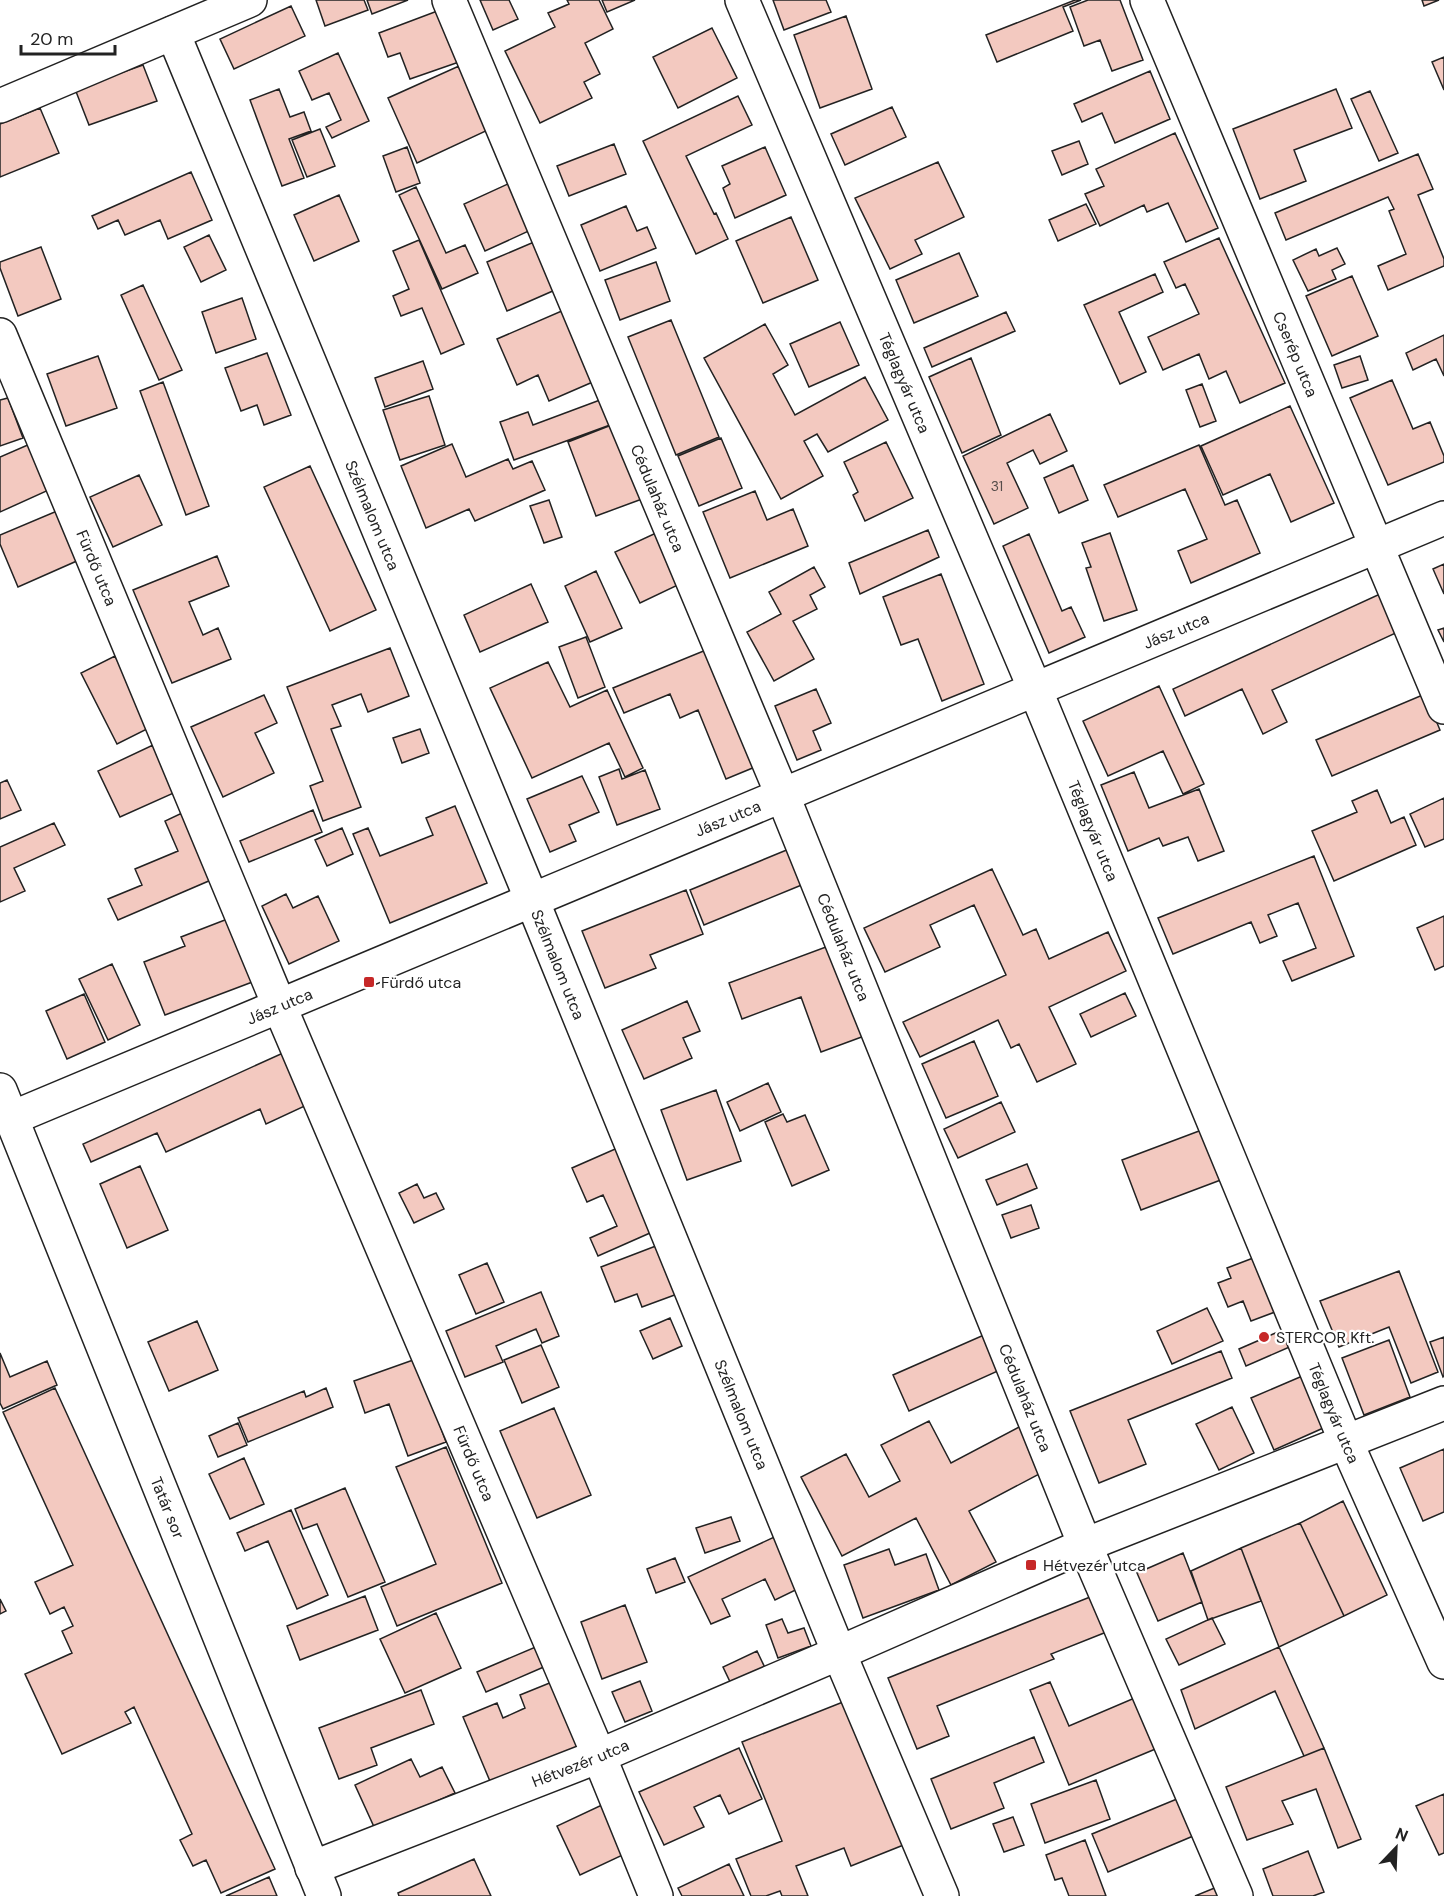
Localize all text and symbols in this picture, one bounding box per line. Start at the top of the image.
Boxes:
scale bar [21,18,116,56]
text: 20 m [30,27,73,51]
street label: Cserép utca [1268,308,1323,400]
street label: Téglagyár utca [874,329,935,436]
street label: Cédulaház utca [626,441,690,555]
street label: Szélmalom utca [341,457,405,573]
house number: 31 [991,477,1003,495]
street label: Fürdő utca [72,527,122,609]
street label: Jász utca [1140,607,1212,653]
street label: Téglagyár utca [1063,777,1124,884]
street label: Jász utca [692,795,764,841]
street label: Cédulaház utca [813,890,875,1004]
street label: Szélmalom utca [526,906,590,1023]
place label: Fürdő utca [381,972,461,993]
marker: Fürdő utca [362,975,376,989]
street label: Jász utca [243,983,316,1029]
place label: STERCOR Kft. [1276,1327,1374,1348]
marker: STERCOR Kft. [1257,1330,1271,1344]
street label: Cédulaház utca [994,1341,1057,1455]
street label: Szélmalom utca [710,1356,774,1473]
street label: Téglagyár utca [1304,1359,1365,1467]
street label: Fürdő utca [449,1422,500,1504]
street label: Tatár sor [146,1473,190,1542]
place label: Hétvezér utca [1043,1555,1146,1576]
marker: Hétvezér utca [1024,1558,1038,1572]
street label: Hétvezér utca [529,1734,632,1792]
north arrow [1366,1818,1426,1878]
text: N [1392,1823,1411,1847]

